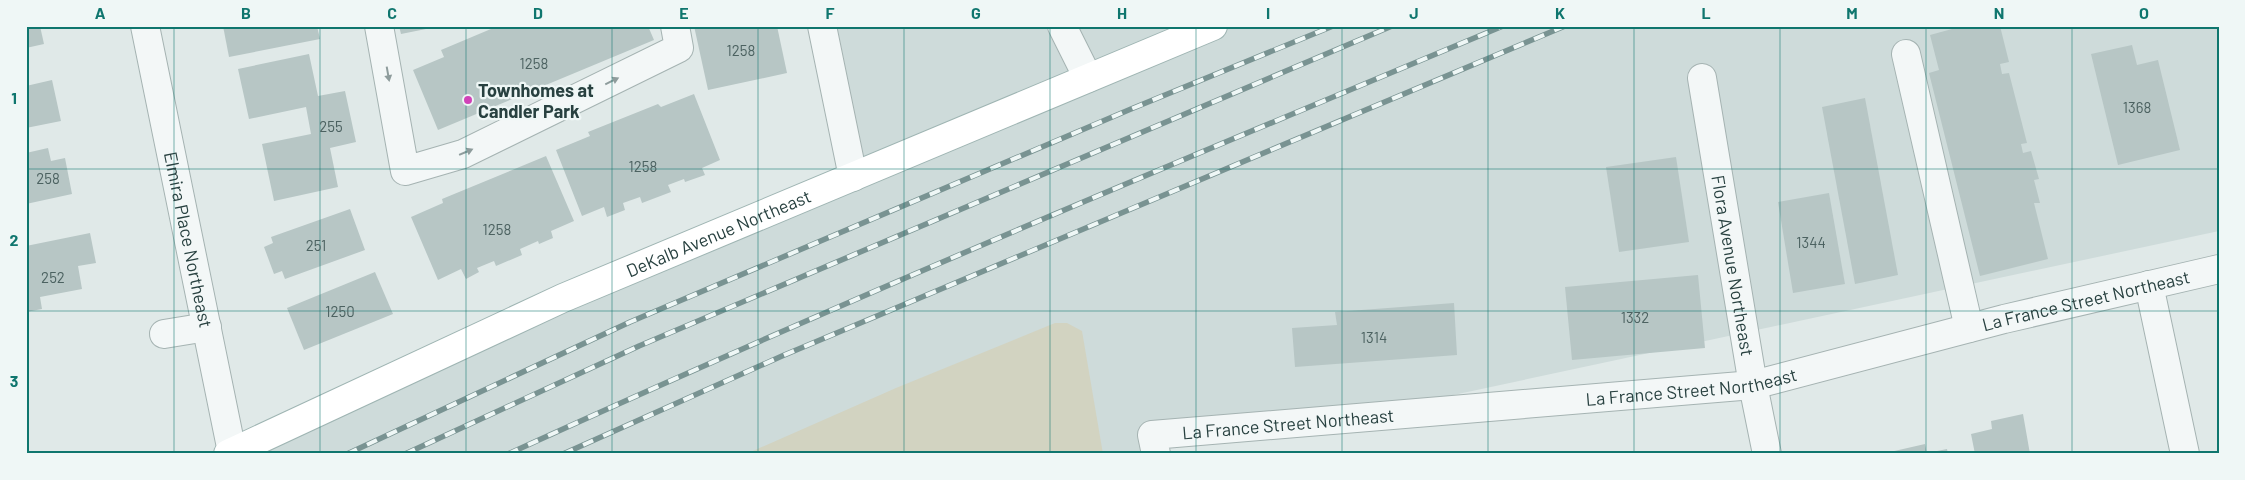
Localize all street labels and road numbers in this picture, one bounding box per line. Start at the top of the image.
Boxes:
street label: Elmira Place Northeast [160,150,217,330]
street label: Flora Avenue Northeast [1707,173,1759,358]
street label: DeKalb Avenue Northeast [623,185,814,281]
street label: La France Street Northeast [1980,265,2192,335]
street label: La France Street Northeast [1585,363,1799,410]
street label: La France Street Northeast [1181,404,1395,443]

